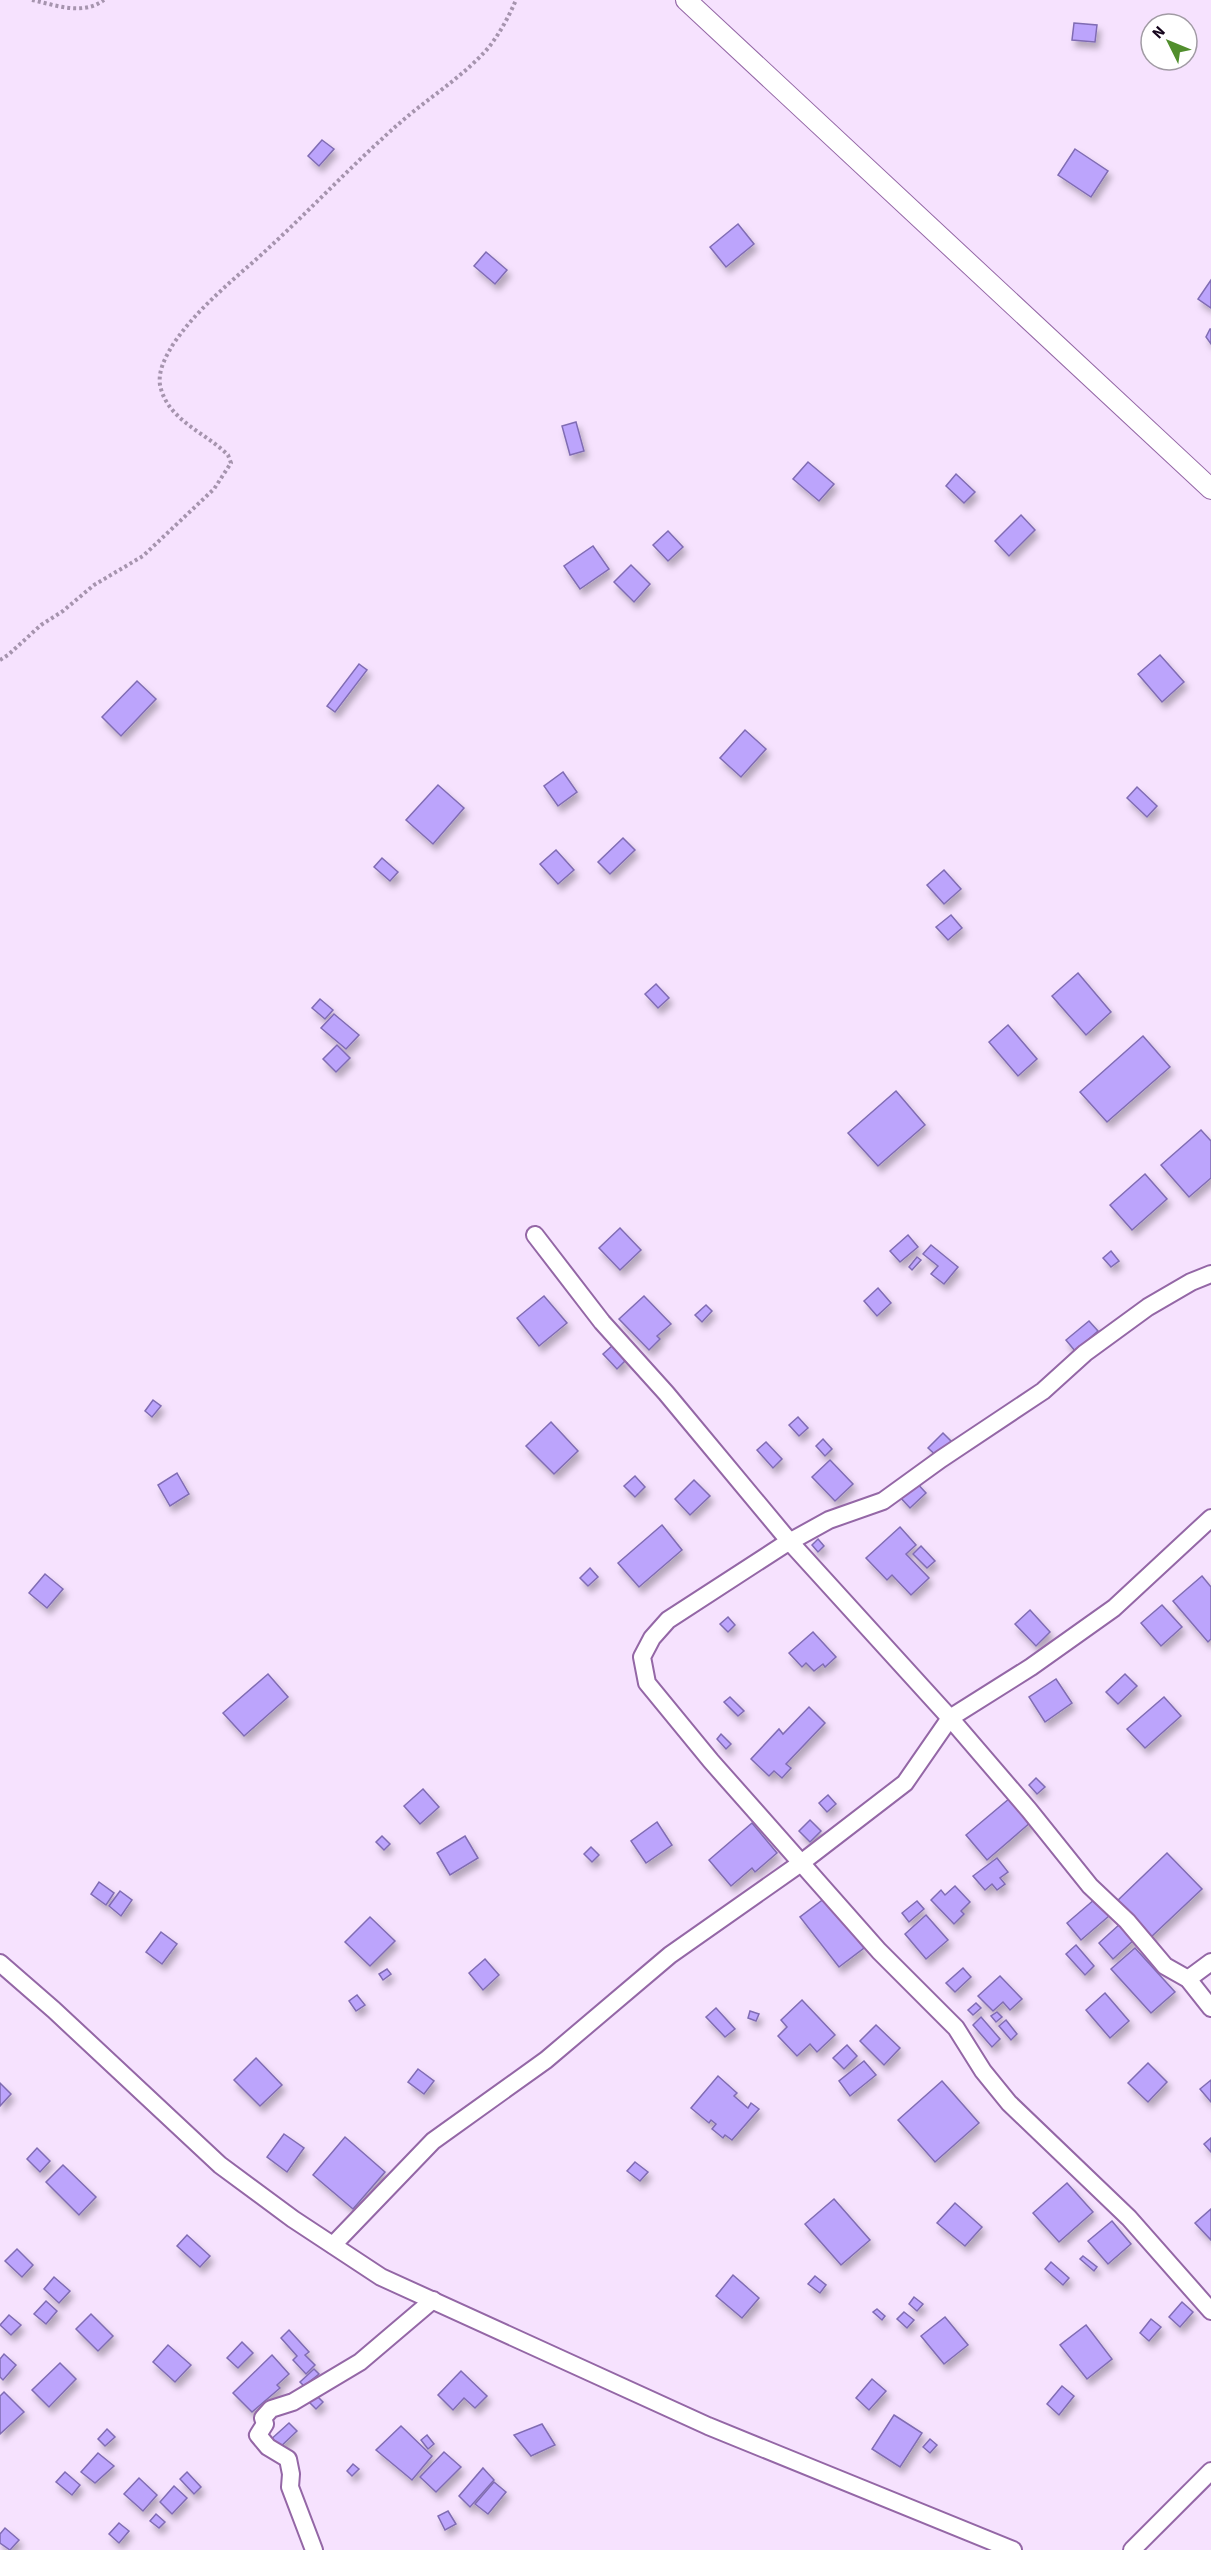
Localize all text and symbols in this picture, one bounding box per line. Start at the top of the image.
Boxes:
north arrow [1139,12,1199,72]
text: N [1147,21,1170,44]

